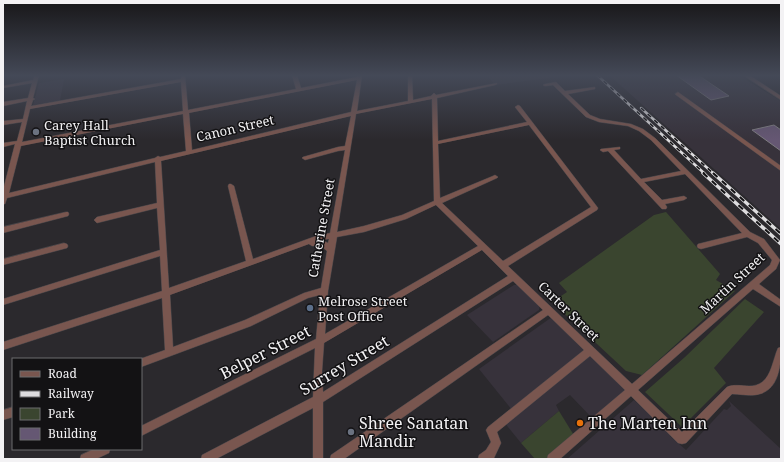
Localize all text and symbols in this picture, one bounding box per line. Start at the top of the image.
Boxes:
street label: Canon Street [194,110,276,146]
place label: Carey Hall Baptist Church [44,116,136,149]
marker: Carey Hall Baptist Church [31,127,41,137]
street label: Catherine Street [303,177,339,279]
street label: Martin Street [696,248,769,318]
street label: Carter Street [534,277,604,345]
place label: Melrose Street Post Office [318,292,408,325]
marker: Melrose Street Post Office [305,303,315,313]
street label: Belper Street [216,320,314,384]
street label: Surrey Street [295,330,393,400]
legend [12,358,142,450]
text: Road [48,365,78,382]
text: Railway [48,385,94,402]
text: Park [48,405,76,422]
place label: Shree Sanatan Mandir [359,412,469,452]
place label: The Marten Inn [588,412,707,434]
marker: The Marten Inn [575,418,585,428]
text: Building [48,425,97,442]
marker: Shree Sanatan Mandir [346,427,356,437]

